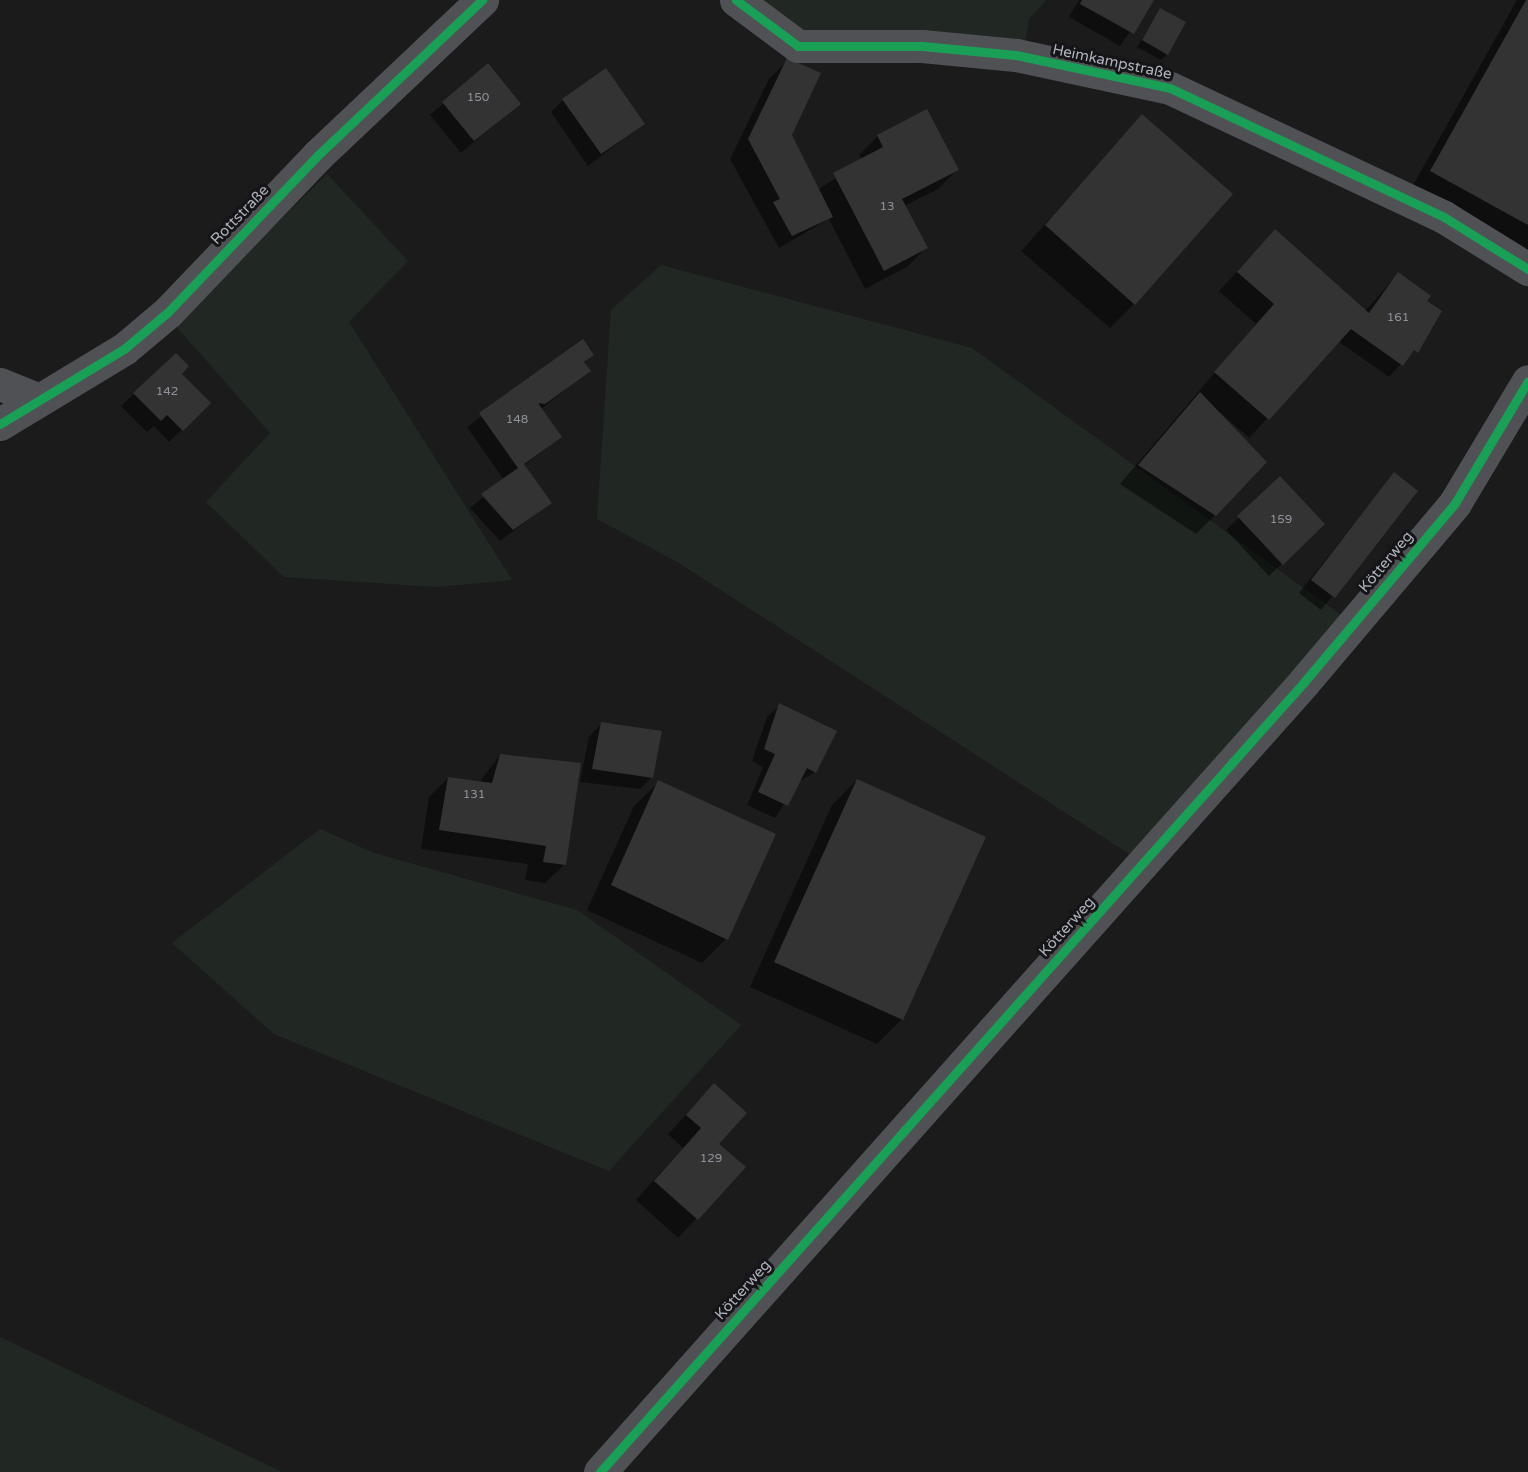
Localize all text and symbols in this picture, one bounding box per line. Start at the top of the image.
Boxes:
street label: Heimkampstraße [1051,41,1173,83]
house number: 150 [467,91,489,105]
street label: Rottstraße [207,181,273,249]
house number: 13 [879,200,895,214]
house number: 161 [1387,311,1409,325]
house number: 142 [156,385,178,399]
house number: 148 [506,413,528,427]
house number: 159 [1270,513,1292,527]
street label: Kötterweg [1355,528,1417,596]
house number: 131 [463,788,485,802]
street label: Kötterweg [1035,893,1099,961]
house number: 129 [700,1152,722,1166]
street label: Kötterweg [711,1256,775,1324]

